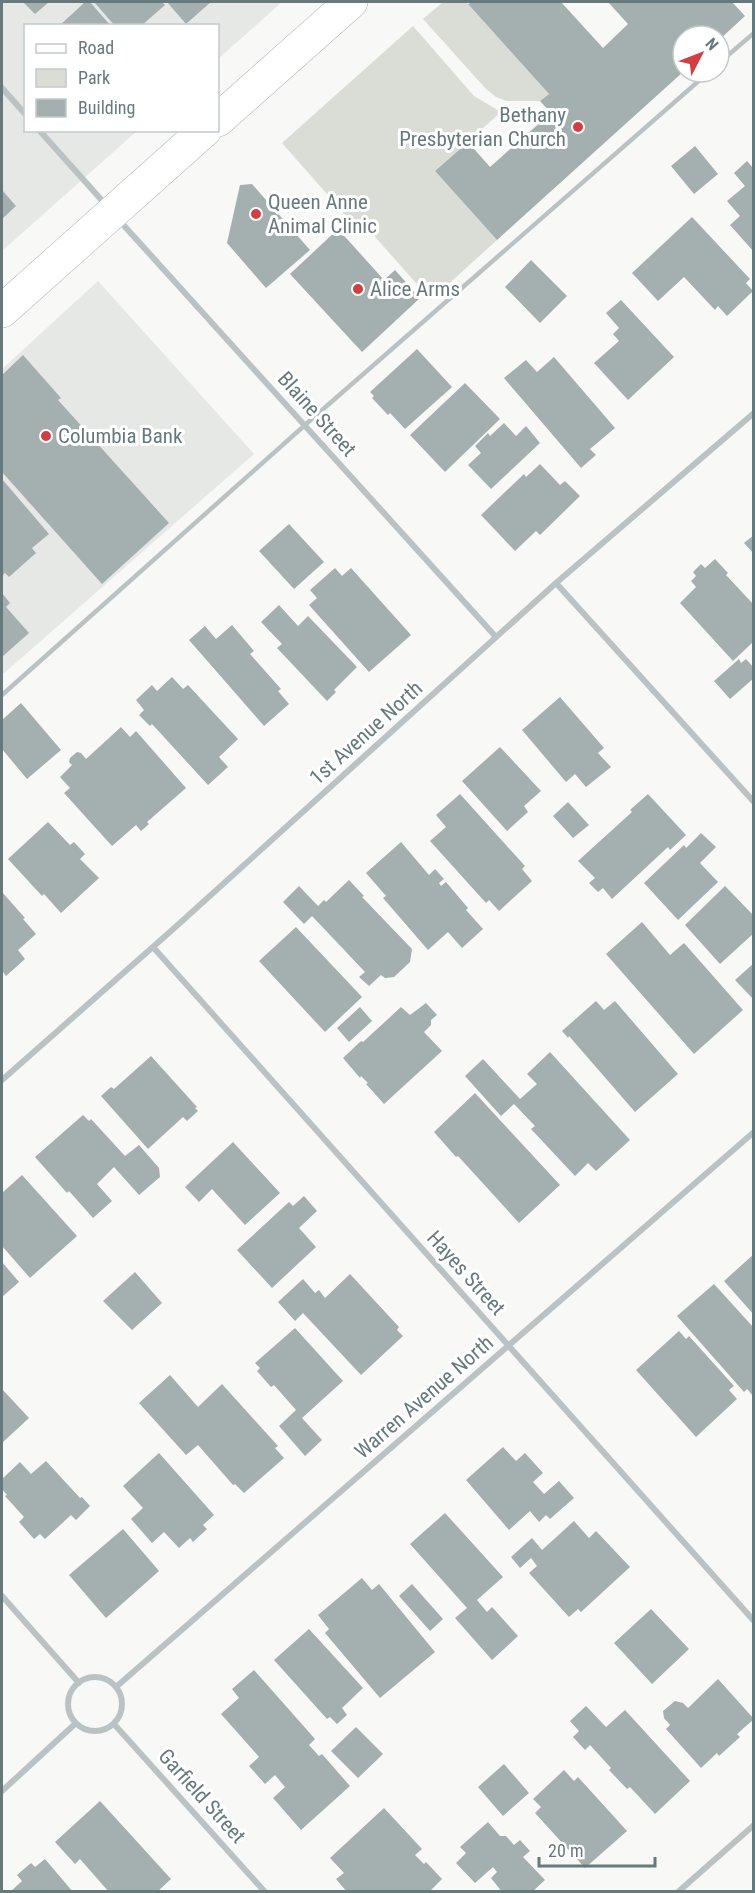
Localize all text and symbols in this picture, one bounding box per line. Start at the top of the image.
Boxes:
legend [24,24,219,132]
north arrow [671,24,731,84]
text: N [701,34,722,54]
text: Road [78,37,114,58]
text: Park [78,67,110,88]
text: Building [78,97,135,118]
place label: Bethany Presbyterian Church [399,103,566,151]
marker: Bethany Presbyterian Church [571,120,585,134]
place label: Queen Anne Animal Clinic [268,190,377,238]
marker: Queen Anne Animal Clinic [249,207,263,221]
place label: Alice Arms [370,277,460,301]
marker: Alice Arms [351,282,365,296]
street label: Blaine Street [273,367,361,461]
place label: Columbia Bank [58,424,183,448]
marker: Columbia Bank [39,429,53,443]
street label: 1st Avenue North [305,676,427,790]
street label: Hayes Street [422,1226,510,1320]
street label: Warren Avenue North [350,1330,498,1464]
street label: Garfield Street [154,1744,250,1848]
scale bar [539,1830,654,1868]
text: 20 m [548,1840,583,1861]

